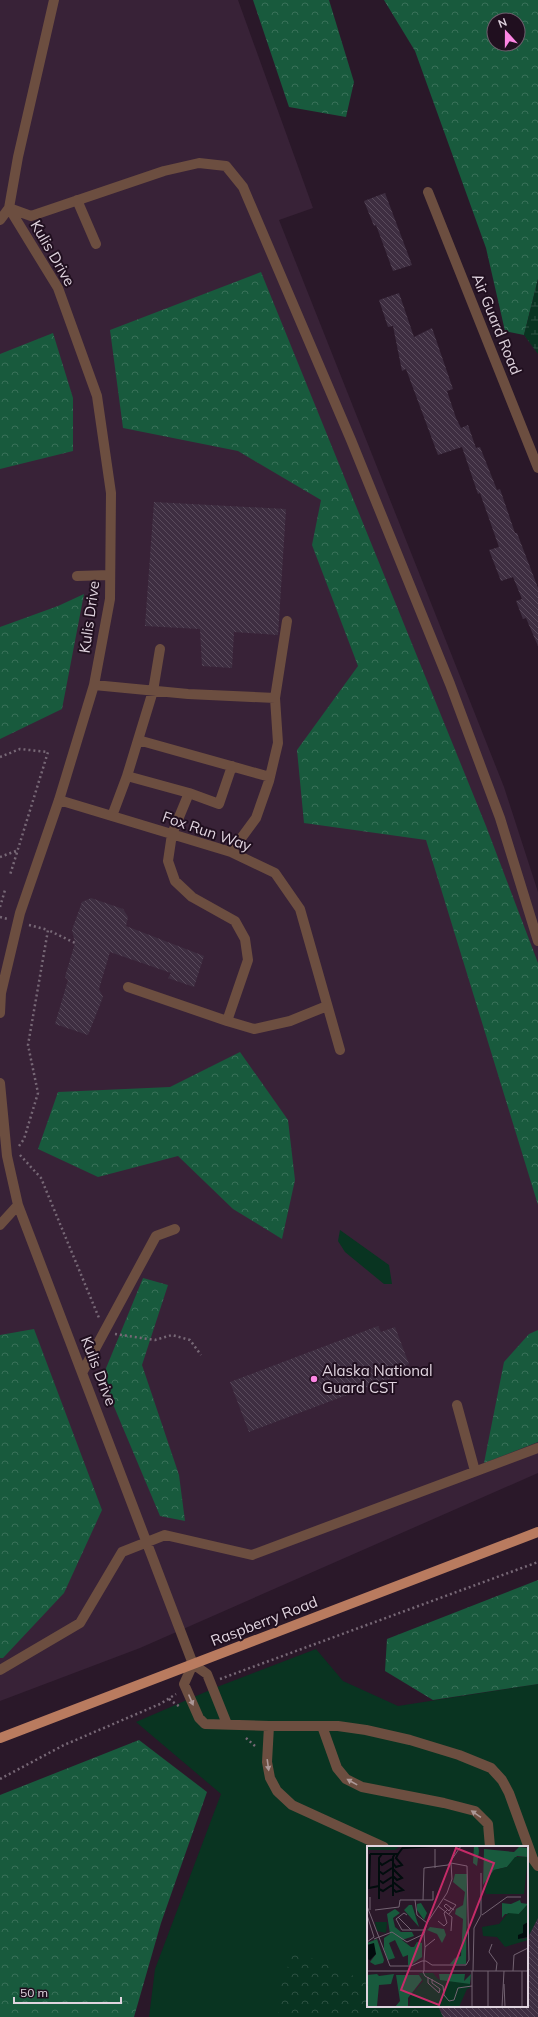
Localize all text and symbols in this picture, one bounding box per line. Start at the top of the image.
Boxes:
north arrow [486,12,526,52]
text: N [496,15,509,31]
street label: Kulis Drive [27,217,79,289]
street label: Air Guard Road [468,271,526,377]
street label: Kulis Drive [75,580,103,654]
street label: Fox Run Way [160,807,254,855]
street label: Kulis Drive [77,1334,121,1408]
place label: Alaska National Guard CST [322,1361,433,1397]
marker: Alaska National Guard CST [309,1374,319,1384]
street label: Raspberry Road [208,1592,320,1650]
one-way arrow [188,1694,194,1706]
one-way arrow [265,1759,271,1771]
one-way arrow [346,1778,358,1785]
one-way arrow [471,1810,482,1818]
inset map [367,1846,528,2007]
scale bar [14,1979,121,2005]
text: 50 m [20,1985,48,2000]

